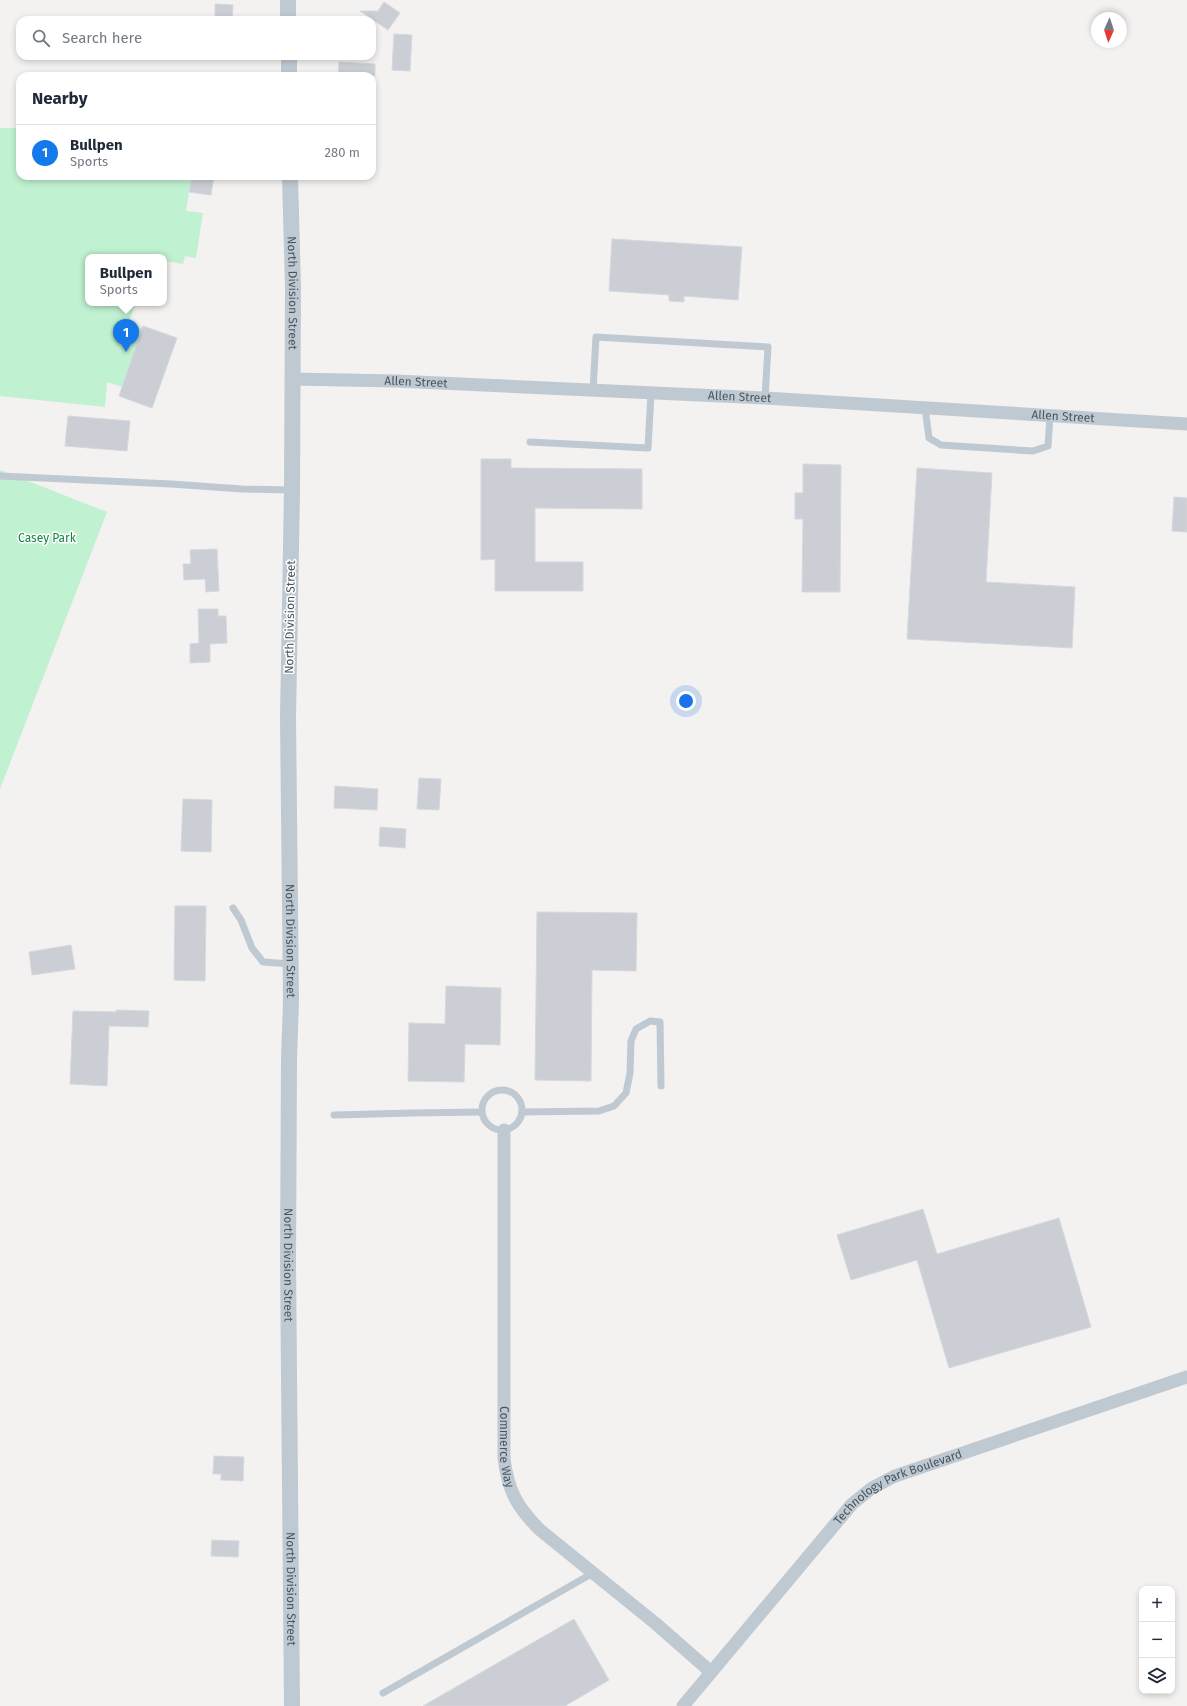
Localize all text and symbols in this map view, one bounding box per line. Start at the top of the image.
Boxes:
north arrow [1091,12,1127,48]
search box [16,16,376,60]
icon: search [30,27,52,49]
text: Search here [62,29,142,47]
text: Nearby [32,88,87,109]
text: Bullpen [70,136,123,154]
text: 1 [42,145,48,160]
text: 280 m [325,145,360,160]
text: Sports [70,154,108,169]
street label: North Division Street [285,236,300,351]
popup [85,254,167,306]
text: Bullpen [100,264,152,282]
text: Sports [100,282,138,297]
pin: 1 [113,319,139,352]
street label: Allen Street [384,374,449,390]
street label: Allen Street [708,388,772,405]
street label: Allen Street [1031,407,1096,425]
park label: Casey Park [18,531,77,545]
street label: North Division Street [282,559,298,674]
your location [676,691,696,711]
street label: North Division Street [283,884,298,998]
street label: North Division Street [281,1208,296,1322]
street label: Commerce Way [497,1406,517,1490]
street label: Technology Park Boulevard [831,1447,964,1527]
street label: North Division Street [283,1532,298,1646]
map controls [1139,1586,1175,1694]
button: + [1139,1586,1175,1622]
button: − [1139,1622,1175,1658]
button: layers [1139,1658,1175,1694]

